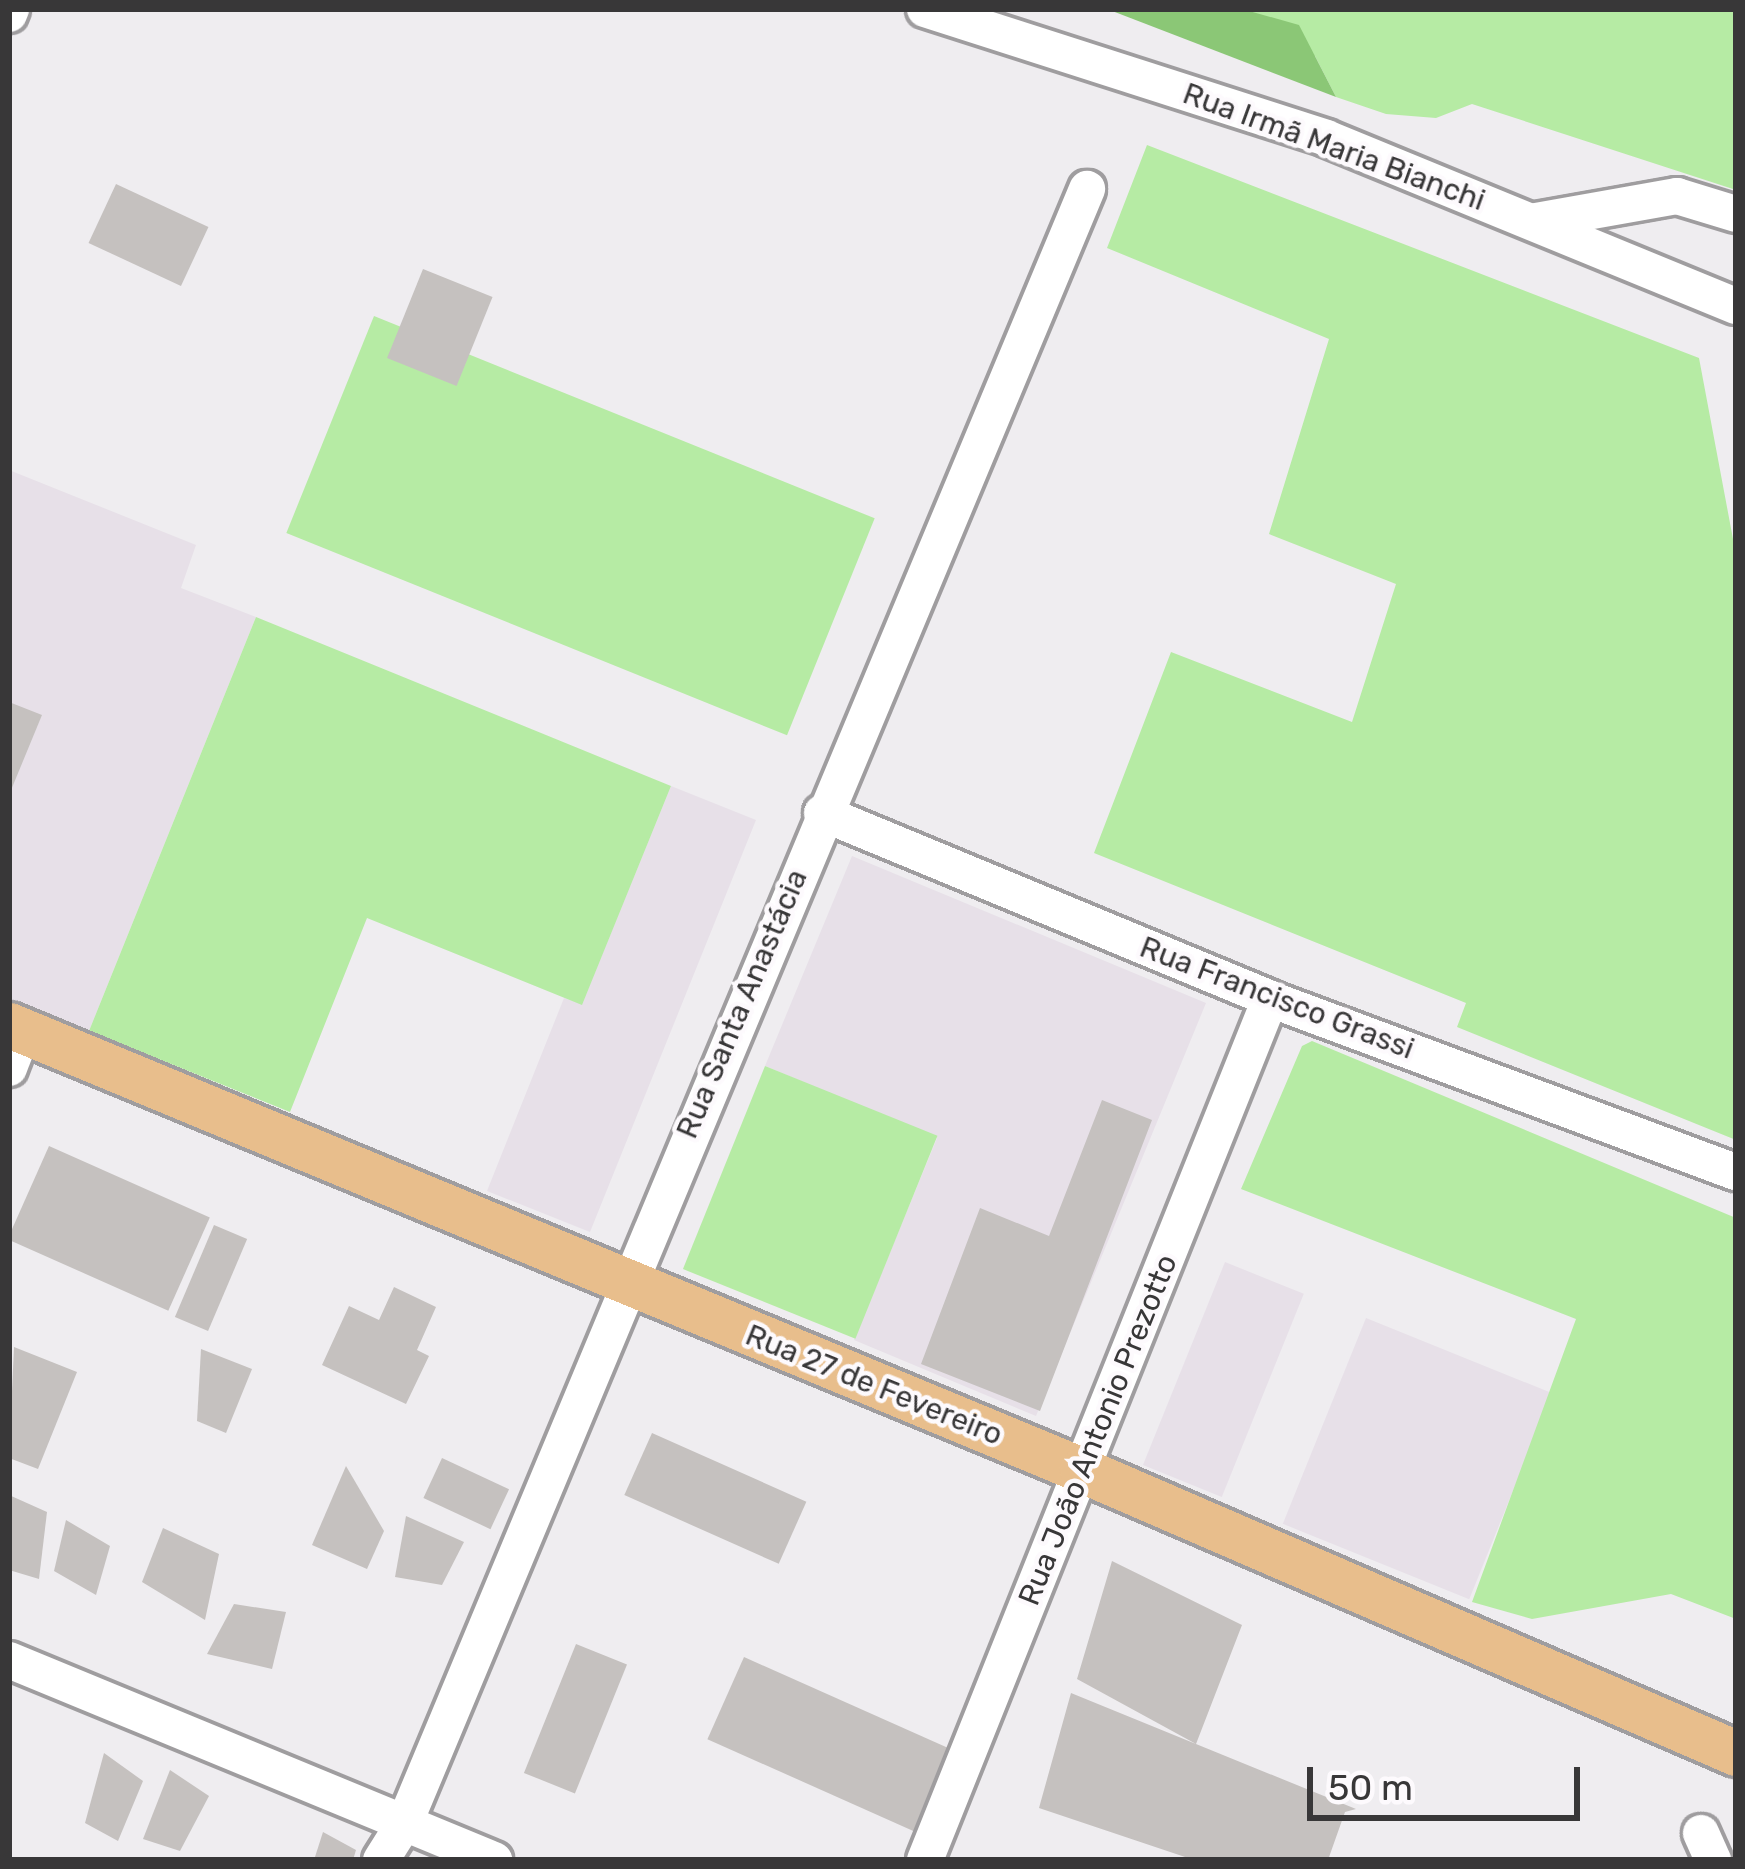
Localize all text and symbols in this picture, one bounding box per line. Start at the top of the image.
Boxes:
street label: Rua Irmã Maria Bianchi [1178,76,1490,218]
street label: Rua Santa Anastácia [669,864,815,1144]
street label: Rua Francisco Grassi [1135,929,1419,1067]
street label: Rua João Antonio Prezotto [1011,1249,1185,1611]
street label: Rua 27 de Fevereiro [740,1317,1008,1453]
scale bar [1313,1743,1586,1817]
text: 50 m [1328,1766,1413,1809]

